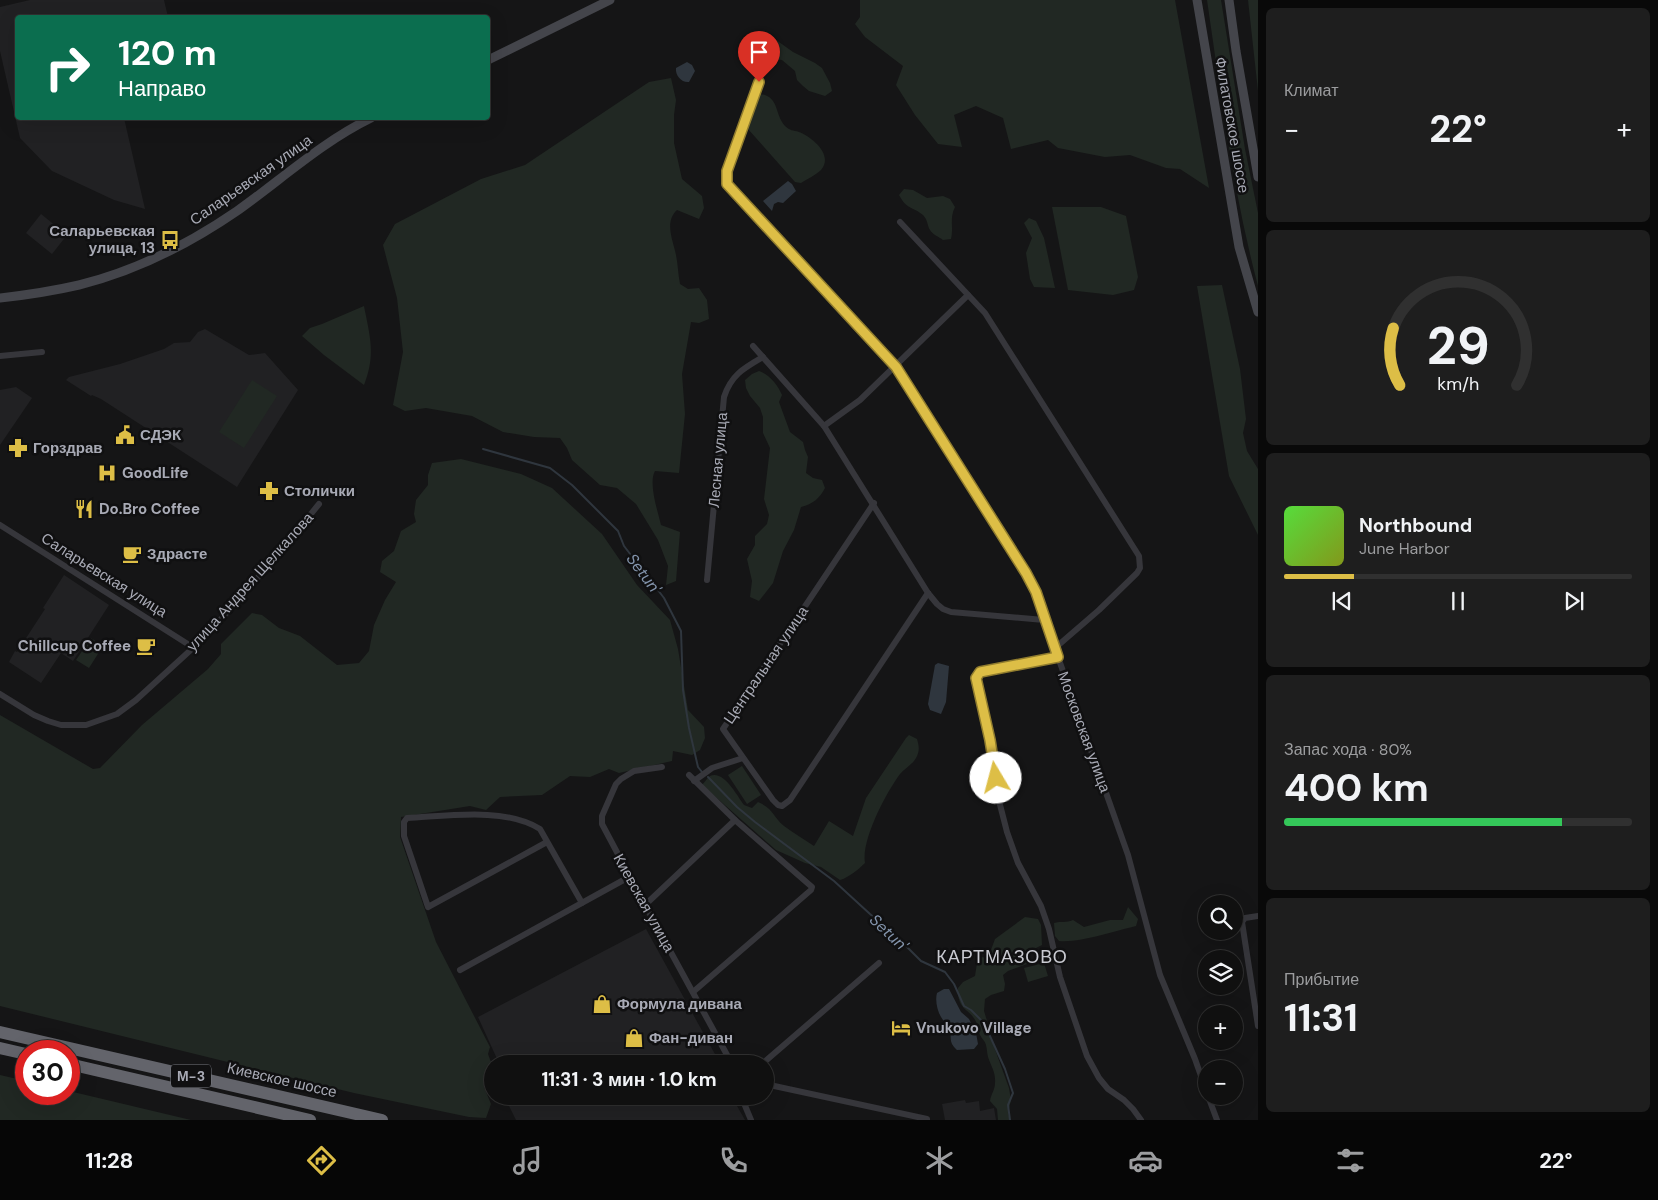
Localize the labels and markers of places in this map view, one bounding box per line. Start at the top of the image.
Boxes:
pin [738,31,780,82]
place label: Саларьевская улица, 13 [49,221,155,258]
bus stop icon: Саларьевская улица, 13 [159,229,181,251]
public building icon: СДЭК [114,424,136,446]
place label: СДЭК [140,425,182,445]
pharmacy icon: Горздрав [7,437,29,459]
place label: Горздрав [33,438,103,458]
hospital icon: GoodLife [96,462,118,484]
place label: GoodLife [122,463,189,483]
pharmacy icon: Столички [258,480,280,502]
place label: Столички [284,481,355,501]
restaurant icon: Do.Bro Coffee [73,498,95,520]
place label: Do.Bro Coffee [99,499,200,519]
cafe icon: Здрасте [121,543,143,565]
place label: Здрасте [147,544,207,564]
cafe icon: Chillcup Coffee [135,635,157,657]
place label: Chillcup Coffee [18,636,131,656]
shop icon: Формула дивана [591,993,613,1015]
place label: Формула дивана [617,994,743,1014]
hotel icon: Vnukovo Village [890,1017,912,1039]
place label: Vnukovo Village [916,1018,1032,1038]
shop icon: Фан-диван [623,1027,645,1049]
place label: Фан-диван [649,1028,733,1048]

